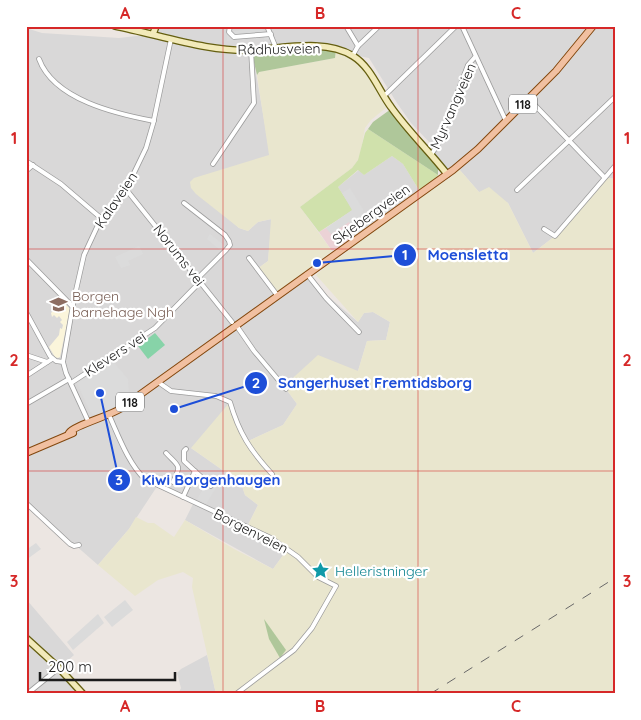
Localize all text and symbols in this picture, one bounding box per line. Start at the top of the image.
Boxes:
text: A [120,3,131,23]
text: B [315,3,325,23]
text: C [511,3,521,23]
street label: Rådhusveien [237,39,321,59]
street label: Myrvangveien [426,60,480,152]
road number: 118 [509,95,537,114]
text: 1 [11,128,17,148]
text: 1 [624,128,630,148]
street label: Kalaveien [91,169,141,231]
street label: Skjebergveien [329,180,413,248]
street label: Norums vei [149,221,209,289]
callout: Moensletta [392,240,518,270]
text: 1 [402,245,408,264]
text: Moensletta [427,245,509,264]
place label: Borgen barnehage Ngh [72,287,174,321]
school or university icon: Borgen barnehage Ngh [48,294,68,314]
street label: Klevers vei [81,327,149,381]
text: 2 [9,350,19,370]
text: 2 [622,350,632,370]
callout: Sangerhuset Fremtidsborg [243,368,483,398]
text: 2 [252,373,260,392]
text: Sangerhuset Fremtidsborg [278,373,472,392]
road number: 118 [116,392,144,412]
callout: Kiwi Borgenhaugen [107,465,291,495]
text: 3 [115,470,123,489]
text: Kiwi Borgenhaugen [142,470,280,489]
street label: Borgenveien [211,505,291,557]
place icon: Helleristninger [311,561,331,581]
place label: Helleristninger [335,562,428,580]
text: 3 [10,571,18,591]
text: 3 [623,571,631,591]
scale bar [40,650,175,682]
text: 200 m [48,657,92,676]
text: A [120,696,131,716]
text: B [315,696,325,716]
text: C [511,696,521,716]

